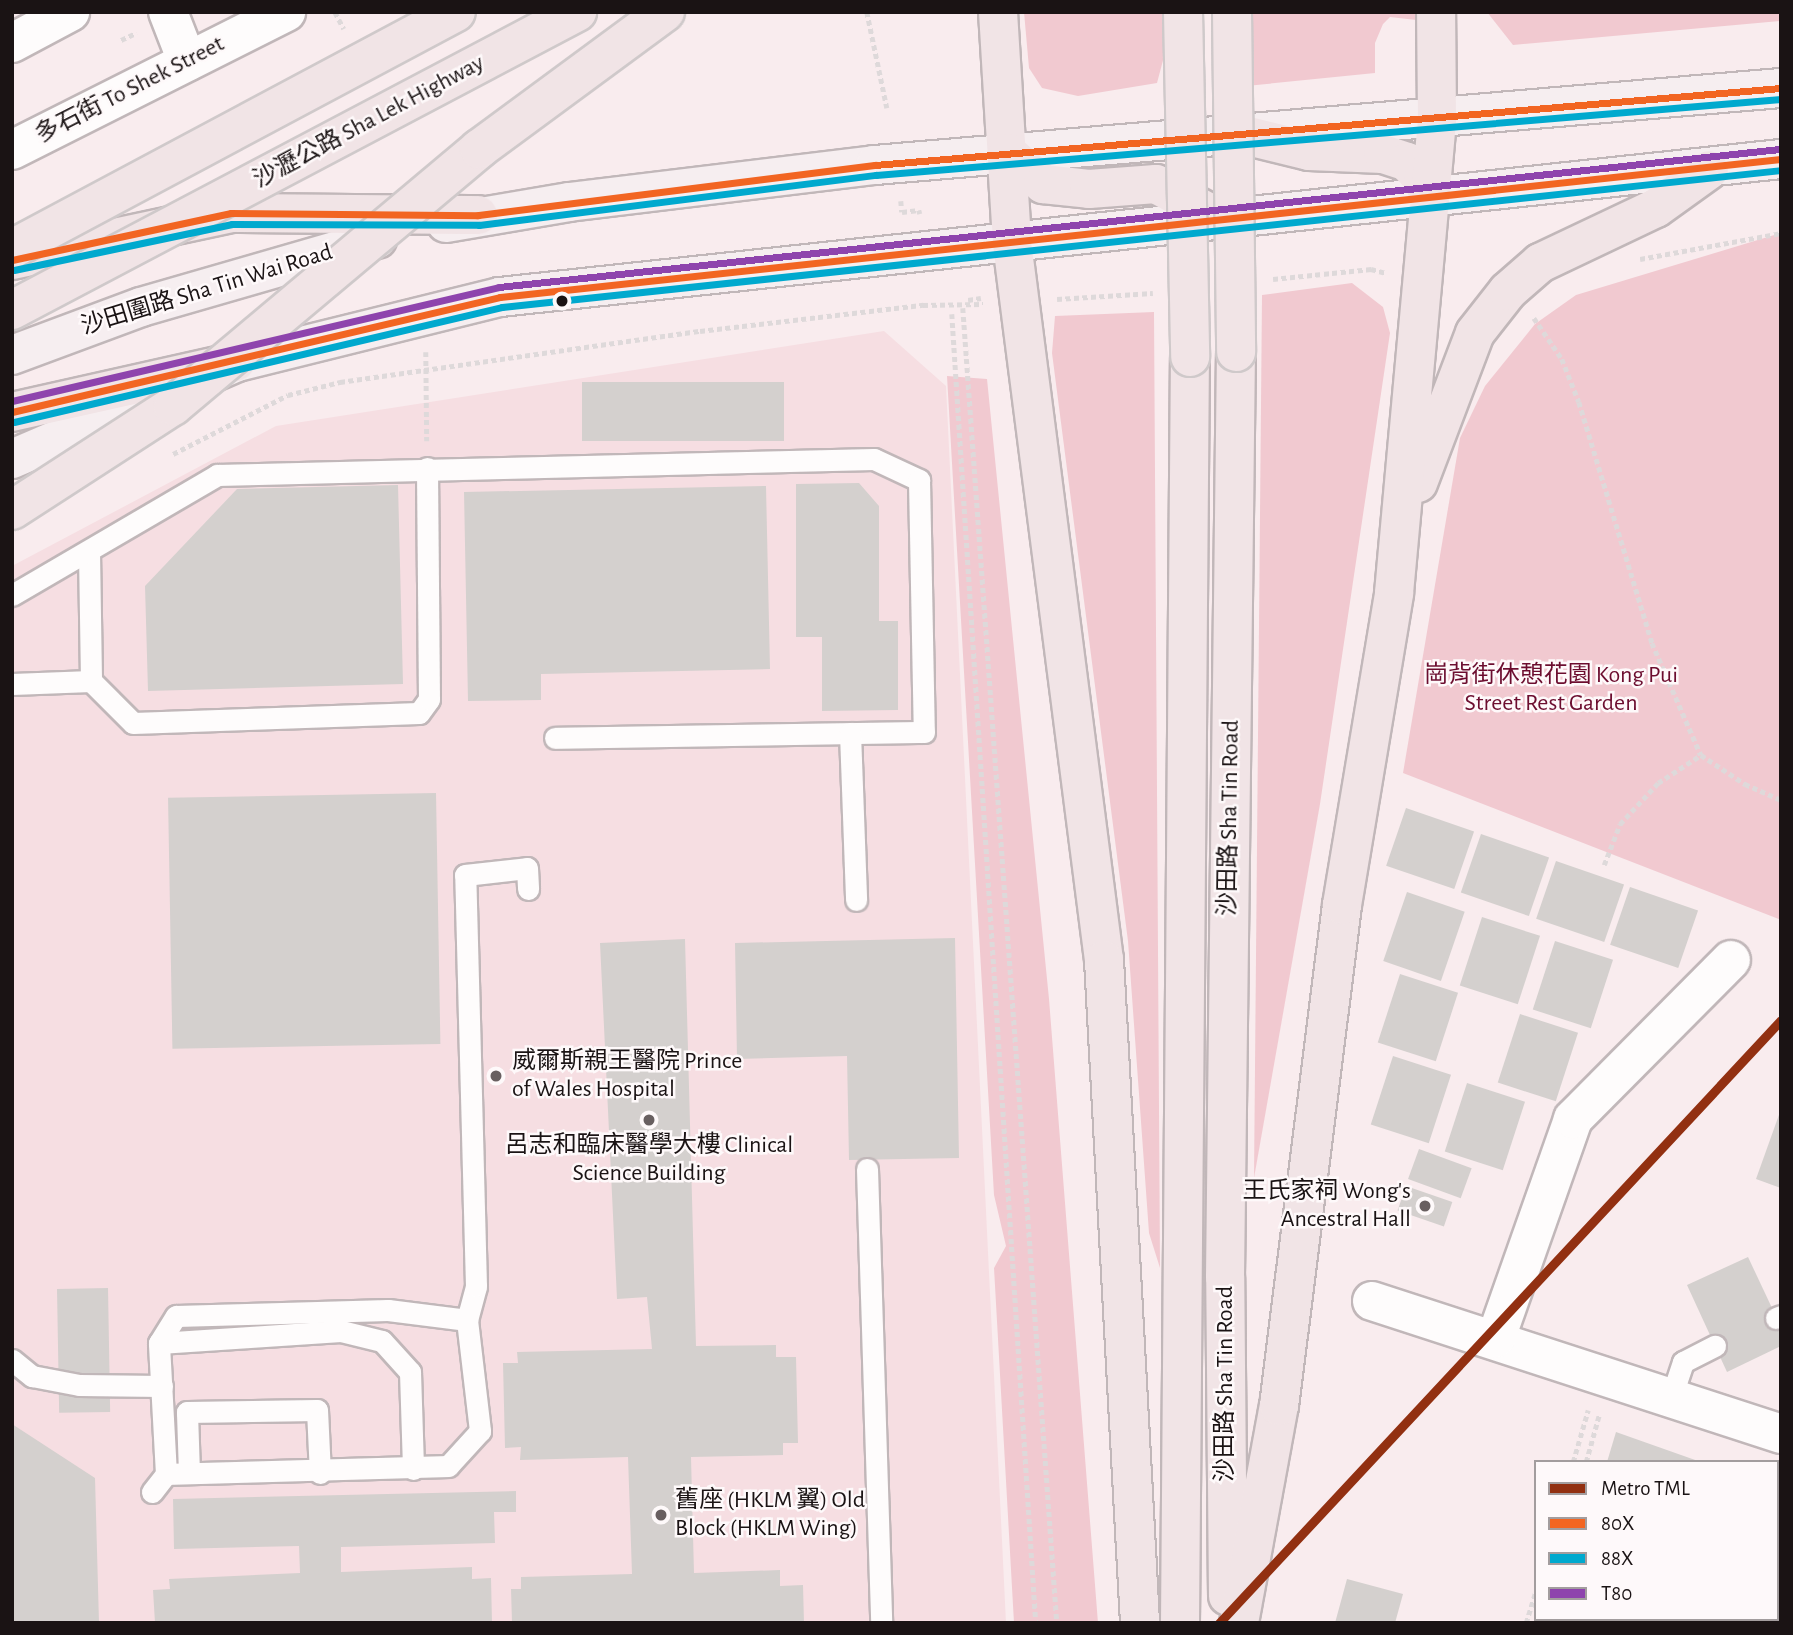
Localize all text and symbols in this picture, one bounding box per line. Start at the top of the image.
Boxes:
street label: 多石街 To Shek Street [31,30,229,150]
street label: 沙瀝公路 Sha Lek Highway [249,49,489,195]
street label: 沙田圍路 Sha Tin Wai Road [78,238,336,342]
unlabelled marker [555,294,569,308]
park label: 崗背街休憩花園 Kong Pui Street Rest Garden [1424,662,1678,718]
street label: 沙田路 Sha Tin Road [1214,720,1246,916]
place label: 威爾斯親王醫院 Prince of Wales Hospital [512,1048,742,1104]
marker: 威爾斯親王醫院 Prince of Wales Hospital [486,1066,506,1086]
marker: 呂志和臨床醫學大樓 Clinical Science Building [641,1112,657,1128]
place label: 呂志和臨床醫學大樓 Clinical Science Building [505,1132,793,1188]
place label: 王氏家祠 Wong's Ancestral Hall [1243,1178,1411,1234]
marker: 王氏家祠 Wong's Ancestral Hall [1417,1198,1433,1214]
street label: 沙田路 Sha Tin Road [1212,1286,1240,1482]
legend [1534,1460,1779,1621]
text: Metro TML [1601,1478,1690,1499]
place label: 舊座 (HKLM 翼) Old Block (HKLM Wing) [675,1487,865,1543]
marker: 舊座 (HKLM 翼) Old Block (HKLM Wing) [653,1507,669,1523]
text: 80X [1601,1513,1635,1534]
text: 88X [1601,1548,1633,1569]
text: T80 [1601,1583,1632,1604]

